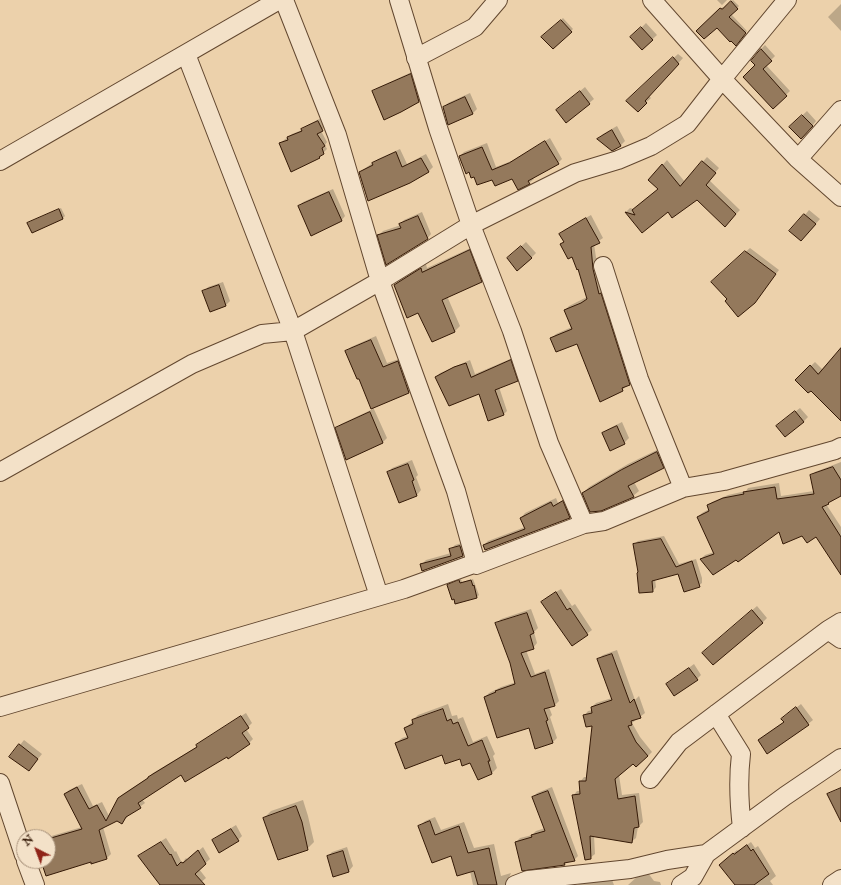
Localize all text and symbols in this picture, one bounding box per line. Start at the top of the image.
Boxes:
north arrow [16,829,56,869]
text: N [20,832,36,849]

